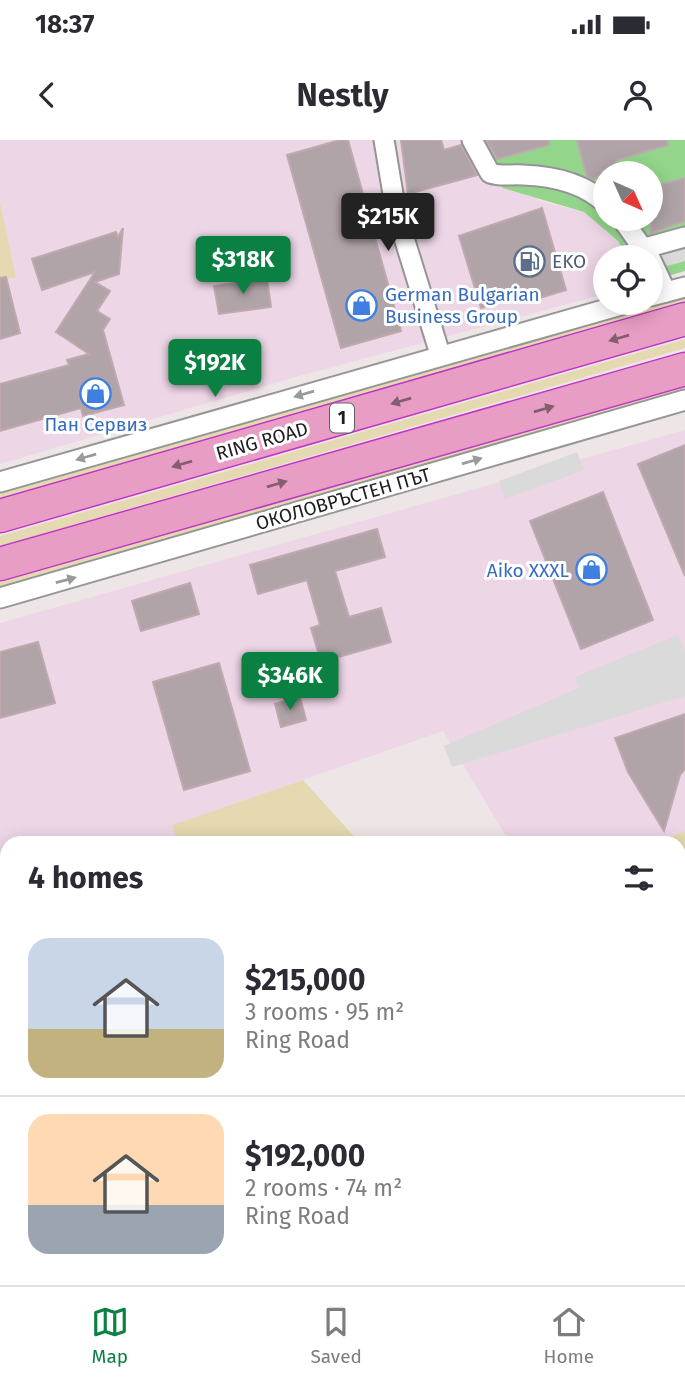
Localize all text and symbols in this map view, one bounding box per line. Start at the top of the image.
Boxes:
text: 18:37 [35,9,94,40]
icon: back [28,76,66,114]
text: Nestly [296,76,389,114]
icon: person [619,76,657,114]
north arrow [593,161,663,231]
map controls [593,161,663,315]
pin: $215K [339,194,437,253]
text: $215K [357,202,419,230]
pin: $318K [194,236,292,296]
fuel station icon: EKO [512,244,546,278]
text: $318K [212,245,274,273]
button: locate [593,245,663,315]
place label: EKO [552,250,586,273]
place label: German Bulgarian Business Group [385,283,540,328]
shop icon: German Bulgarian Business Group [345,288,379,322]
one-way arrow [608,333,630,344]
pin: $192K [166,340,264,399]
text: $192K [184,348,246,376]
shop icon: Пан Сервиз [79,376,113,410]
one-way arrow [293,389,314,399]
one-way arrow [390,396,412,407]
one-way arrow [533,403,555,414]
road number: 1 [330,404,354,432]
place label: Пан Сервиз [45,413,147,436]
street label: RING ROAD [213,417,311,465]
one-way arrow [75,453,96,463]
one-way arrow [462,456,483,466]
one-way arrow [171,459,193,470]
street label: ОКОЛОВРЪСТЕН ПЪТ [253,463,433,535]
one-way arrow [267,478,288,488]
shop icon: Aiko XXXL [575,553,609,587]
place label: Aiko XXXL [487,559,570,582]
one-way arrow [56,574,77,584]
pin: $346K [241,652,339,712]
text: $346K [257,661,323,689]
icon: filters [620,859,658,897]
text: 4 homes [28,860,143,896]
text: $215,000 [245,962,365,998]
icon: home [84,966,168,1050]
text: 3 rooms · 95 m² [245,998,404,1026]
text: Ring Road [245,1026,350,1054]
text: $192,000 [245,1138,365,1174]
icon: home [84,1142,168,1226]
text: 2 rooms · 74 m² [245,1174,402,1202]
text: Ring Road [245,1202,350,1230]
tab: Map [91,1303,129,1368]
tab: Saved [310,1303,362,1368]
tab: Home [544,1303,594,1368]

